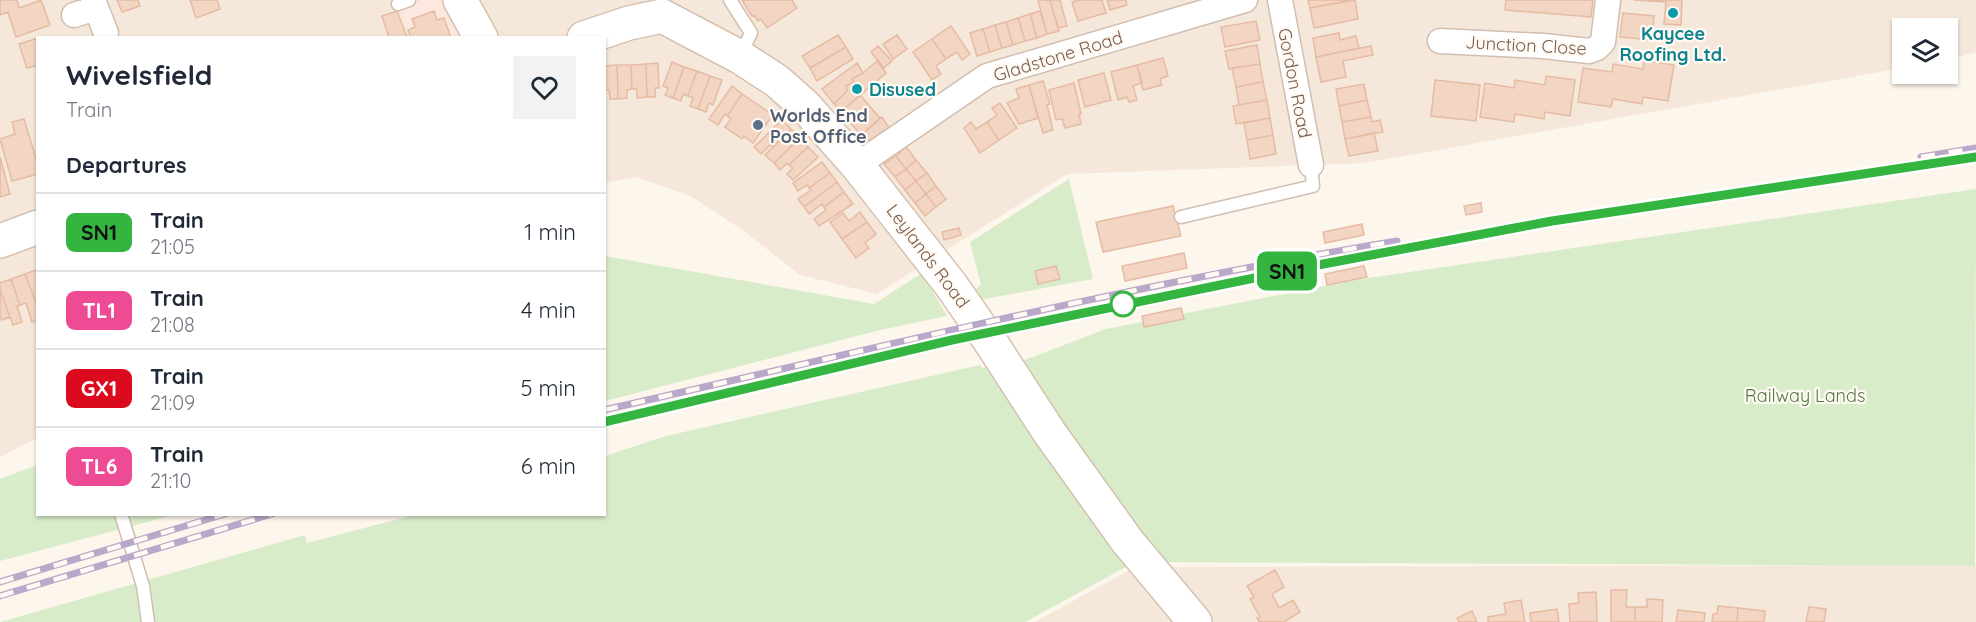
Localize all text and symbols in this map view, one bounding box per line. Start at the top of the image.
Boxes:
marker: Kaycee Roofing Ltd. [1666,6,1680,20]
map controls [1892,18,1958,84]
button: layers [1892,18,1958,84]
place label: Kaycee Roofing Ltd. [1619,22,1727,66]
street label: Gladstone Road [991,25,1125,87]
street label: Gordon Road [1273,26,1317,140]
street label: Junction Close [1465,30,1587,60]
button: heart [513,56,576,119]
text: Wivelsfield [66,57,212,92]
place label: Disused [869,78,936,101]
marker: Disused [850,82,864,96]
text: Train [66,97,112,122]
place label: Worlds End Post Office [770,104,868,148]
marker: Worlds End Post Office [751,118,765,132]
text: Departures [66,151,187,179]
street label: Leylands Road [881,199,975,313]
text: Train [150,206,204,234]
text: 1 min [524,218,576,246]
text: SN1 [81,219,117,245]
text: 21:05 [150,234,195,259]
line badge: SN1 [1252,252,1322,290]
text: SN1 [1269,258,1305,284]
text: Train [150,284,204,312]
unlabelled marker [1110,291,1136,317]
text: 4 min [521,296,576,324]
text: TL1 [82,297,116,323]
text: 21:08 [150,312,195,337]
text: Train [150,362,204,390]
text: 5 min [521,374,576,402]
text: GX1 [81,375,117,401]
park label: Railway Lands [1745,384,1865,407]
text: 21:09 [150,390,195,415]
text: Train [150,440,204,468]
text: 6 min [521,452,576,480]
text: TL6 [81,453,117,479]
text: 21:10 [150,468,192,493]

